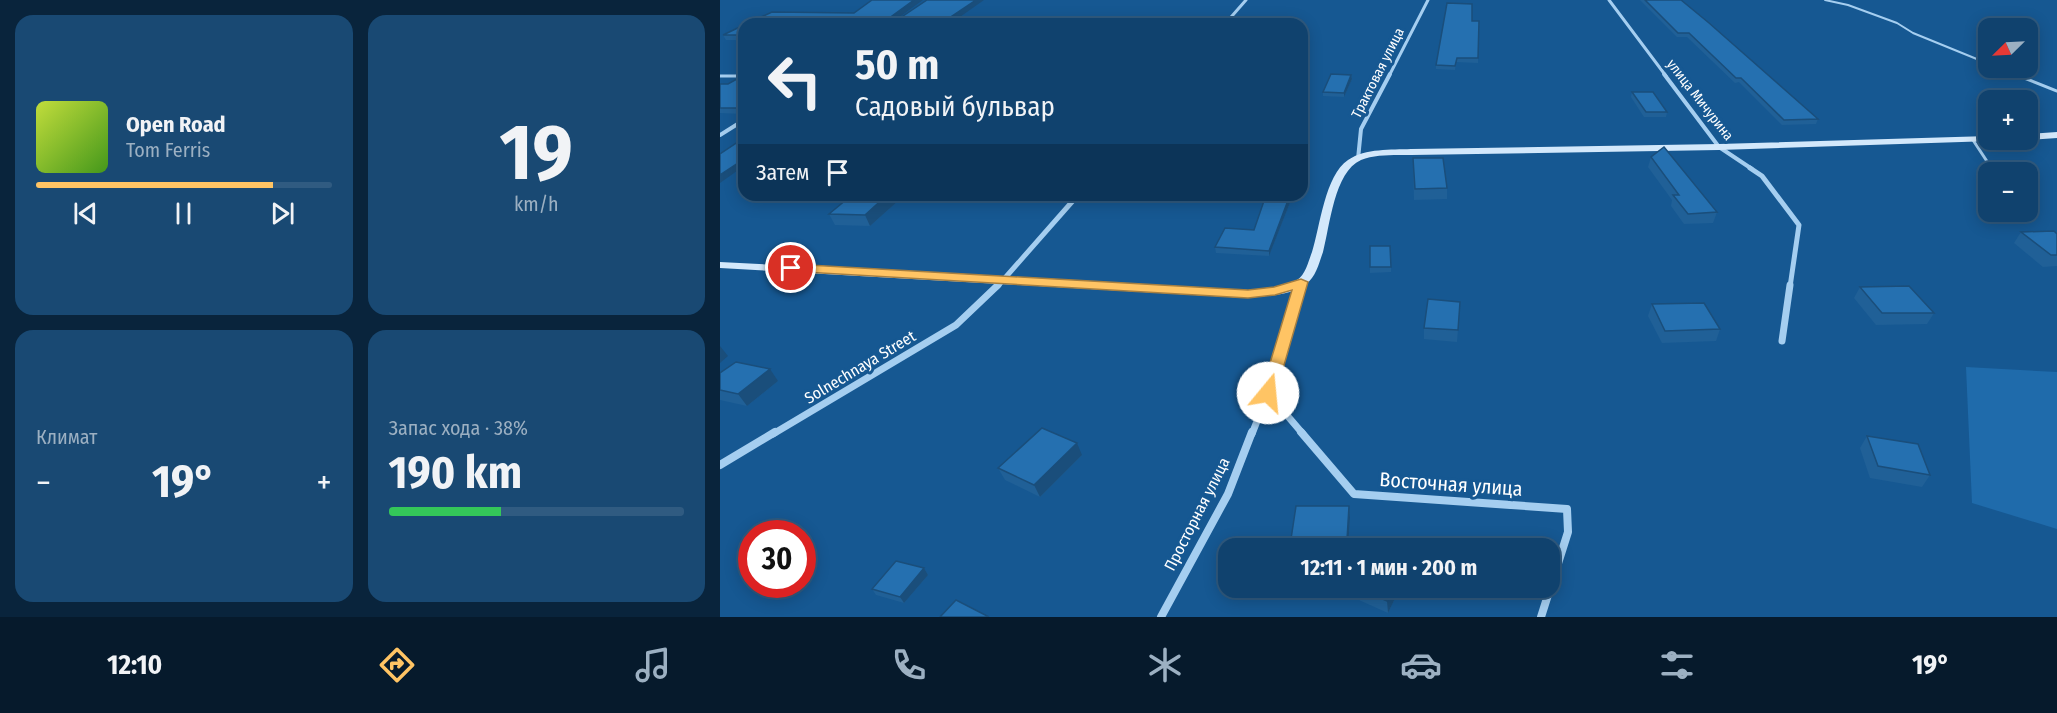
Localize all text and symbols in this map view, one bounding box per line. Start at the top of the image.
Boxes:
north arrow [1978,18,2038,78]
map controls [1978,18,2038,222]
street label: Трактовая улица [1348,25,1408,121]
text: 50 m [855,40,939,90]
icon: left [756,42,834,120]
street label: улица Мичурина [1663,56,1737,144]
button: + [1978,90,2038,150]
text: Садовый бульвар [855,91,1055,123]
text: 19 [500,106,573,200]
text: Open Road [126,111,226,138]
text: Tom Ferris [126,138,210,162]
icon: arrive [821,156,854,189]
text: Затем [756,159,809,186]
button: − [1978,162,2038,222]
text: km/h [514,192,559,216]
icon: previous [69,197,102,230]
icon: pause [167,197,200,230]
icon: next [266,197,299,230]
pin [765,242,816,293]
icon: arrive [774,251,807,284]
street label: Solnechnaya Street [801,326,920,408]
position arrow [1236,361,1300,425]
text: Запас хода · 38% [389,416,528,440]
text: Климат [36,425,97,449]
text: 190 km [389,446,522,500]
street label: Просторная улица [1160,454,1234,574]
text: 19° [152,455,215,509]
text: − [36,463,51,503]
text: + [316,463,331,503]
street label: Восточная улица [1379,467,1523,501]
speed limit sign: 30 [738,520,816,598]
text: 12:11 · 1 мин · 200 m [1301,554,1477,581]
icon: directions [376,644,418,686]
icon: music [632,644,674,686]
icon: phone [888,644,930,686]
icon: climate [1144,644,1186,686]
icon: car [1400,644,1442,686]
icon: filters [1656,644,1698,686]
text: 12:10 [107,649,162,681]
text: 19° [1912,649,1950,681]

